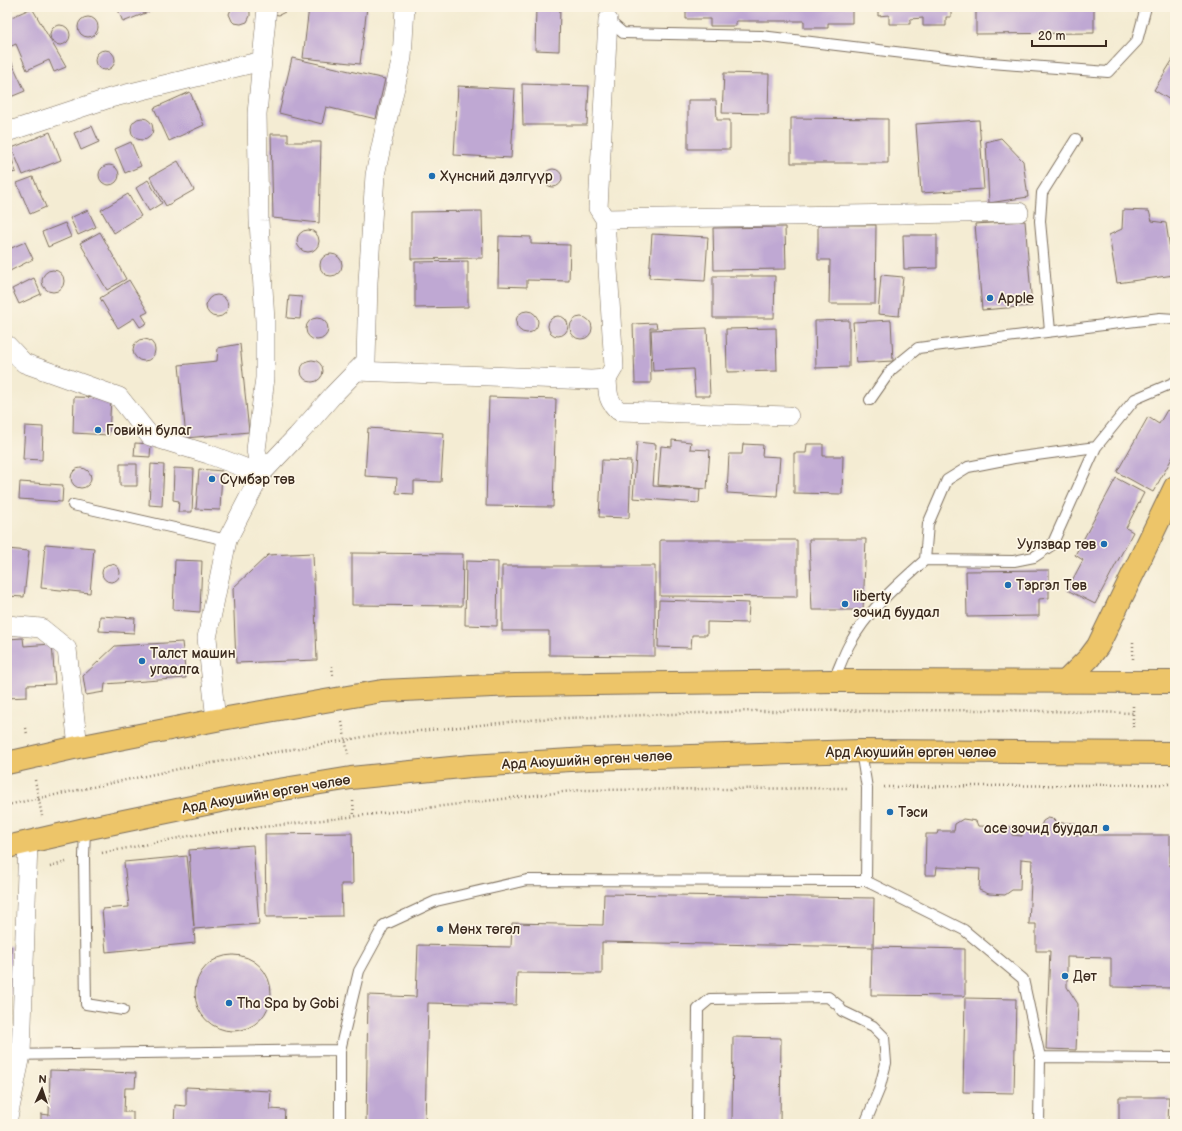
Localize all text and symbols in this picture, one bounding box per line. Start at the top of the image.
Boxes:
scale bar [1032,22,1106,48]
text: 20 m [1038,29,1065,44]
place label: Хүнсний дэлгүүр [440,168,553,185]
marker: Хүнсний дэлгүүр [427,171,437,181]
place label: Apple [998,290,1034,307]
marker: Apple [985,293,995,303]
place label: Говийн булаг [106,422,192,439]
marker: Говийн булаг [93,425,103,435]
place label: Сүмбэр төв [220,471,296,488]
marker: Сүмбэр төв [207,474,217,484]
place label: Уулзвар төв [1017,536,1097,553]
marker: Уулзвар төв [1099,539,1109,549]
place label: Тэргэл Төв [1016,577,1087,594]
marker: Тэргэл Төв [1003,580,1013,590]
place label: liberty зочид буудал [853,588,940,621]
marker: liberty зочид буудал [840,599,850,609]
place label: Талст машин угаалга [150,645,236,678]
marker: Талст машин угаалга [137,656,147,666]
street label: Ард Аюушийн өргөн чөлөө [825,744,997,761]
street label: Ард Аюушийн өргөн чөлөө [500,747,673,773]
street label: Ард Аюушийн өргөн чөлөө [180,771,352,817]
place label: Тэси [898,804,928,821]
marker: Тэси [885,807,895,817]
place label: ace зочид буудал [984,820,1098,837]
marker: ace зочид буудал [1101,823,1111,833]
place label: Мөнх төгөл [448,921,520,938]
marker: Мөнх төгөл [435,924,445,934]
place label: Дөт [1073,968,1097,985]
marker: Дөт [1060,971,1070,981]
place label: Tha Spa by Gobi [237,995,339,1012]
marker: Tha Spa by Gobi [224,998,234,1008]
north arrow [22,1069,62,1109]
text: N [38,1073,47,1086]

